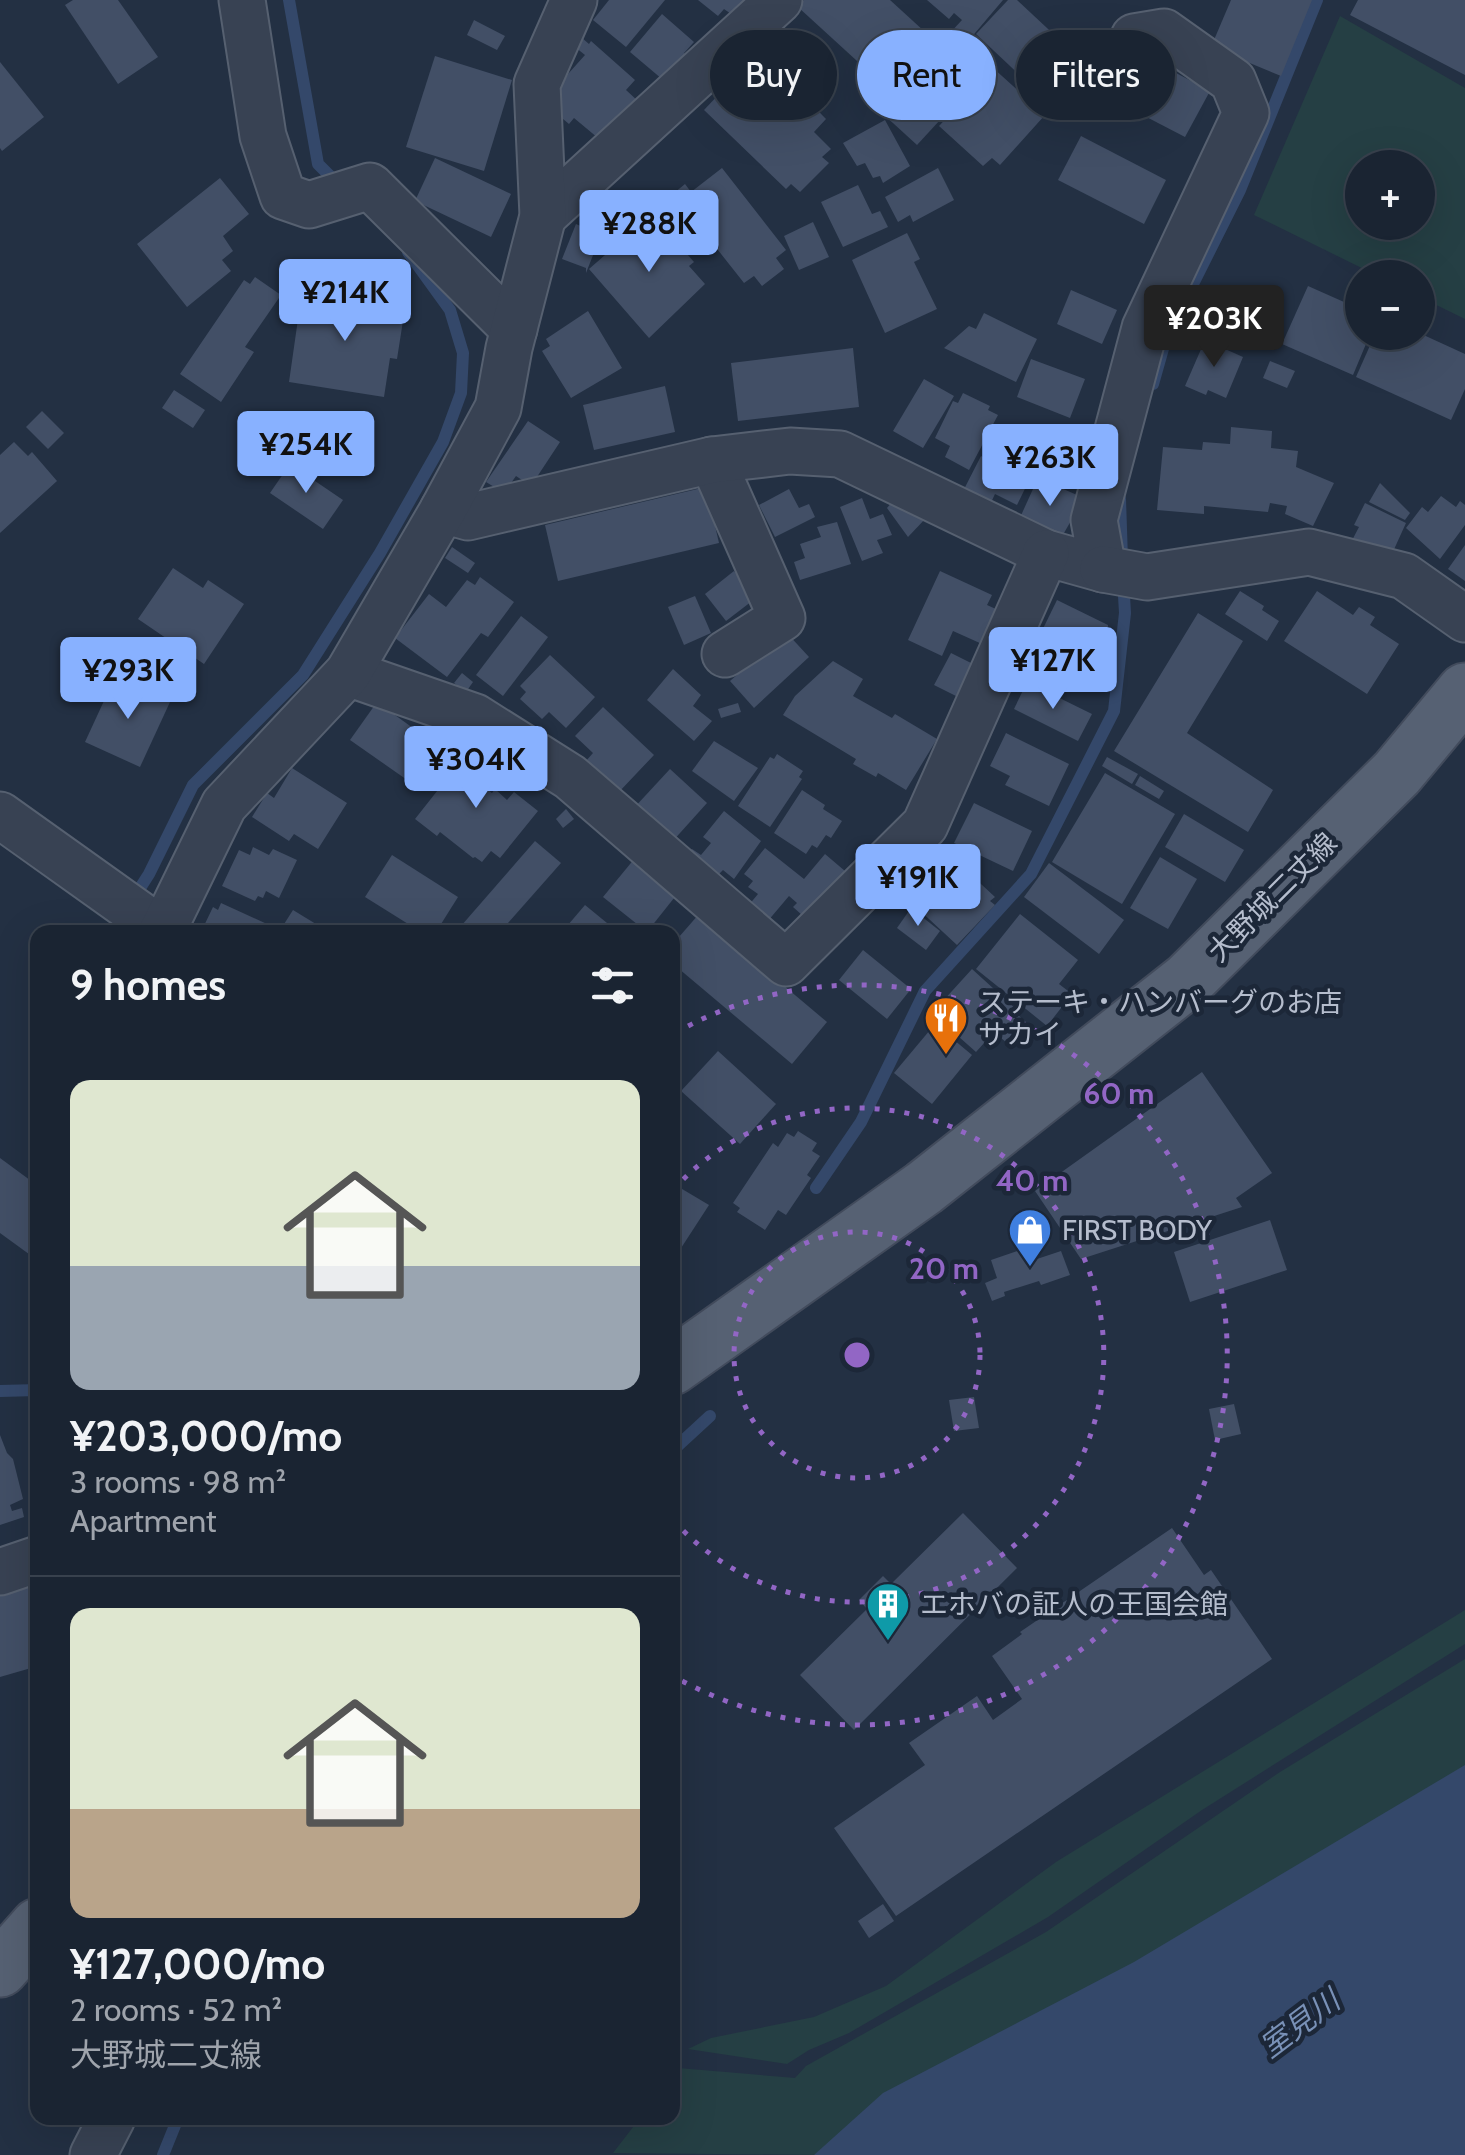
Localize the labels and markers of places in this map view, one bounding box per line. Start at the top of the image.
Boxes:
pin: ¥288K [579,190,719,275]
pin: ¥214K [275,259,415,344]
pin: ¥203K [1144,285,1284,370]
pin: ¥254K [236,411,376,496]
pin: ¥263K [980,424,1120,509]
pin: ¥127K [983,627,1123,712]
pin: ¥293K [58,637,198,722]
pin: ¥304K [406,726,546,811]
pin: ¥191K [848,844,988,929]
place label: ステーキ・ハンバーグのお店 サカイ [978,985,1342,1051]
restaurant icon: ステーキ・ハンバーグのお店 サカイ [923,995,969,1056]
shop icon: FIRST BODY [1007,1207,1053,1268]
place label: FIRST BODY [1062,1213,1213,1247]
centre of rings [839,1337,875,1373]
building icon: エホバの証人の王国会館 [865,1581,911,1642]
place label: エホバの証人の王国会館 [920,1587,1228,1621]

